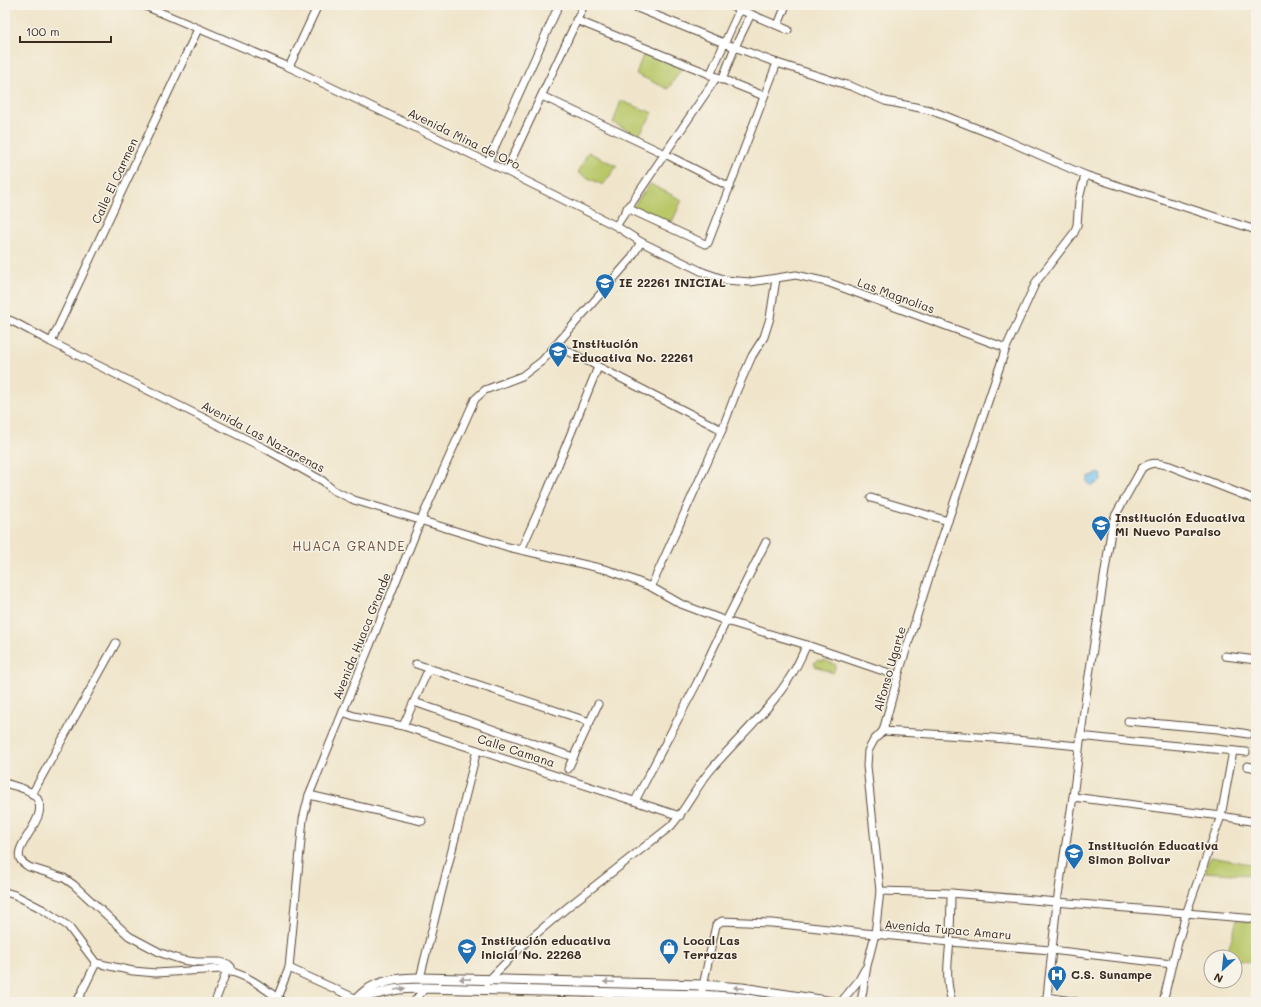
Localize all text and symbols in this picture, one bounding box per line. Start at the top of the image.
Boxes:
scale bar [20,18,111,44]
text: 100 m [26,23,60,39]
street label: Avenida Mina de Oro [406,104,523,172]
street label: Calle El Carmen [87,135,141,226]
school or university icon: IE 22261 INICIAL [594,272,616,300]
place label: IE 22261 INICIAL [619,274,726,290]
street label: Las Magnolias [855,274,937,317]
place label: Institución Educativa No. 22261 [572,335,693,365]
school or university icon: Institución Educativa No. 22261 [547,340,569,368]
street label: Avenida Las Nazarenas [199,397,328,476]
place label: Institución Educativa Mi Nuevo Paraiso [1115,509,1245,539]
school or university icon: Institución Educativa Mi Nuevo Paraiso [1090,514,1112,542]
district label: HUACA GRANDE [292,537,406,554]
street label: Avenida Huaca Grande [328,570,394,701]
street label: Alfonso Ugarte [869,624,909,713]
street label: Calle Camana [476,730,557,770]
place label: Institución Educativa Simon Bolivar [1088,837,1218,867]
school or university icon: Institución Educativa Simon Bolivar [1063,842,1085,870]
street label: Avenida Tupac Amaru [884,915,1012,943]
place label: Institución educativa inicial No. 22268 [481,932,611,962]
place label: Local Las Terrazas [683,932,740,962]
school or university icon: Institución educativa inicial No. 22268 [456,937,478,965]
shop icon: Local Las Terrazas [658,937,680,965]
north arrow [1203,949,1243,989]
hospital icon: C.S. Sunampe [1046,964,1068,992]
place label: C.S. Sunampe [1071,966,1152,982]
text: N [1211,970,1225,987]
one-way arrow [458,976,471,982]
one-way arrow [603,979,615,986]
one-way arrow [733,984,745,991]
one-way arrow [393,986,406,992]

